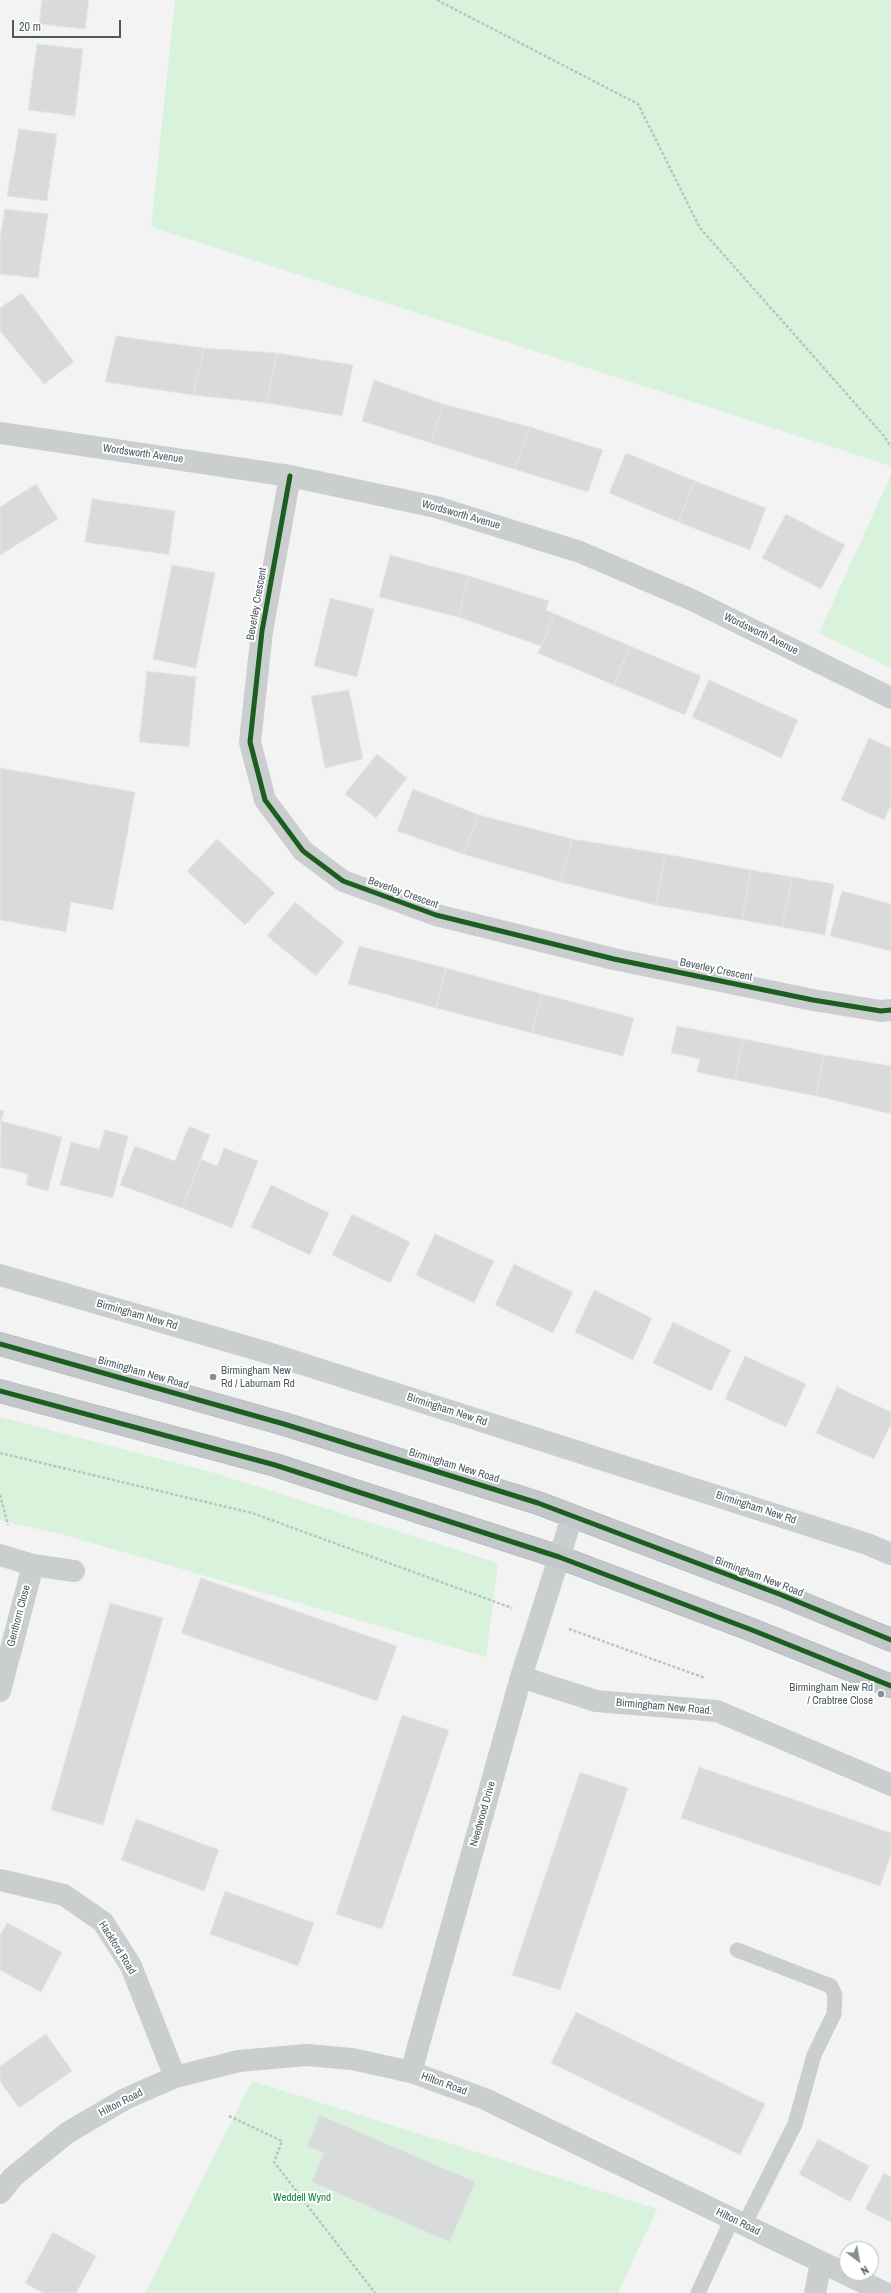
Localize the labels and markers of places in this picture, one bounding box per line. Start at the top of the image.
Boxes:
place label: Birmingham New Rd / Laburnam Rd [221,1364,295,1390]
marker: Birmingham New Rd / Laburnam Rd [208,1372,218,1382]
place label: Birmingham New Rd / Crabtree Close [789,1681,873,1707]
marker: Birmingham New Rd / Crabtree Close [876,1689,886,1699]

